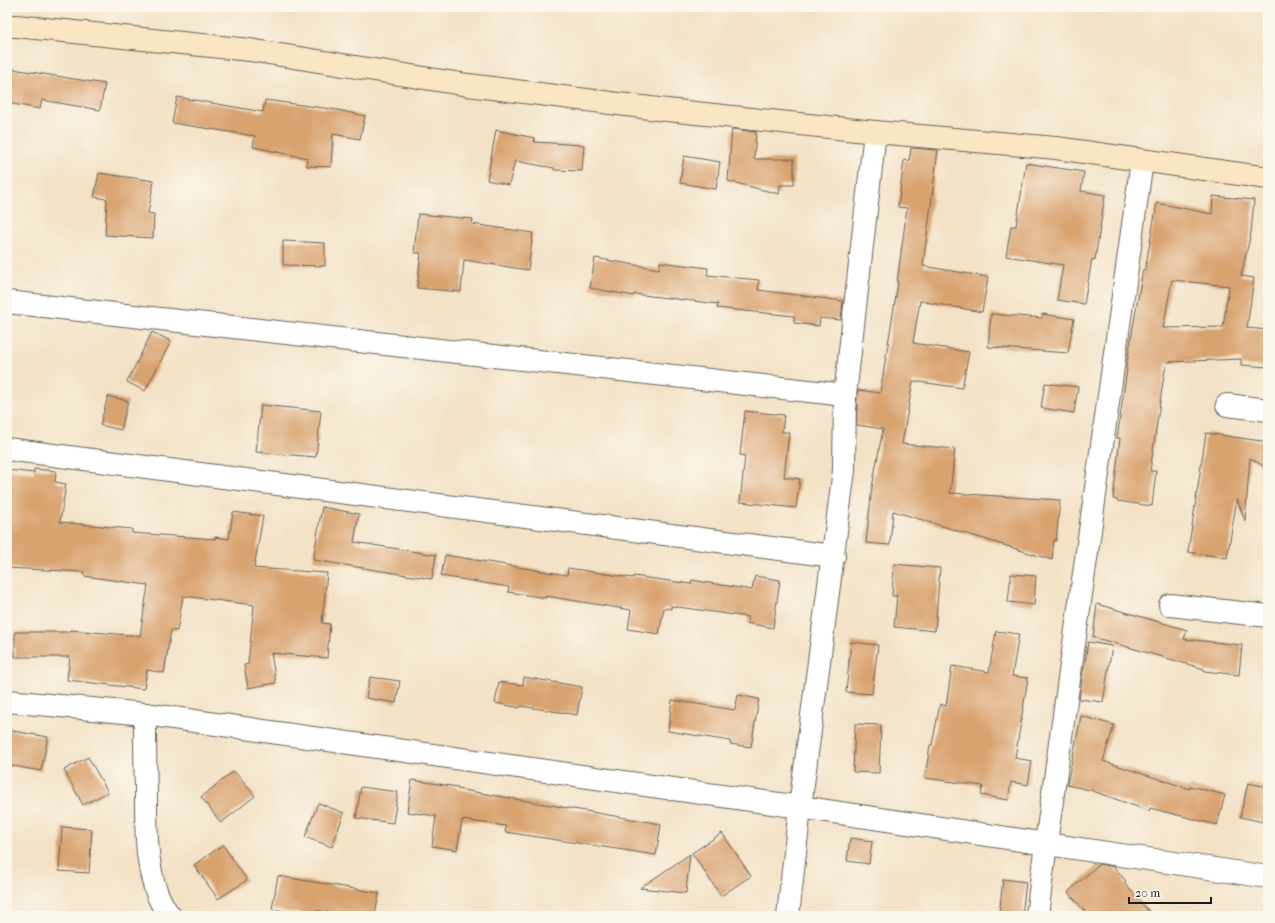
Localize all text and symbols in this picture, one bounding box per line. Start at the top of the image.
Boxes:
scale bar [1129,879,1211,905]
text: 20 m [1135,886,1160,900]

